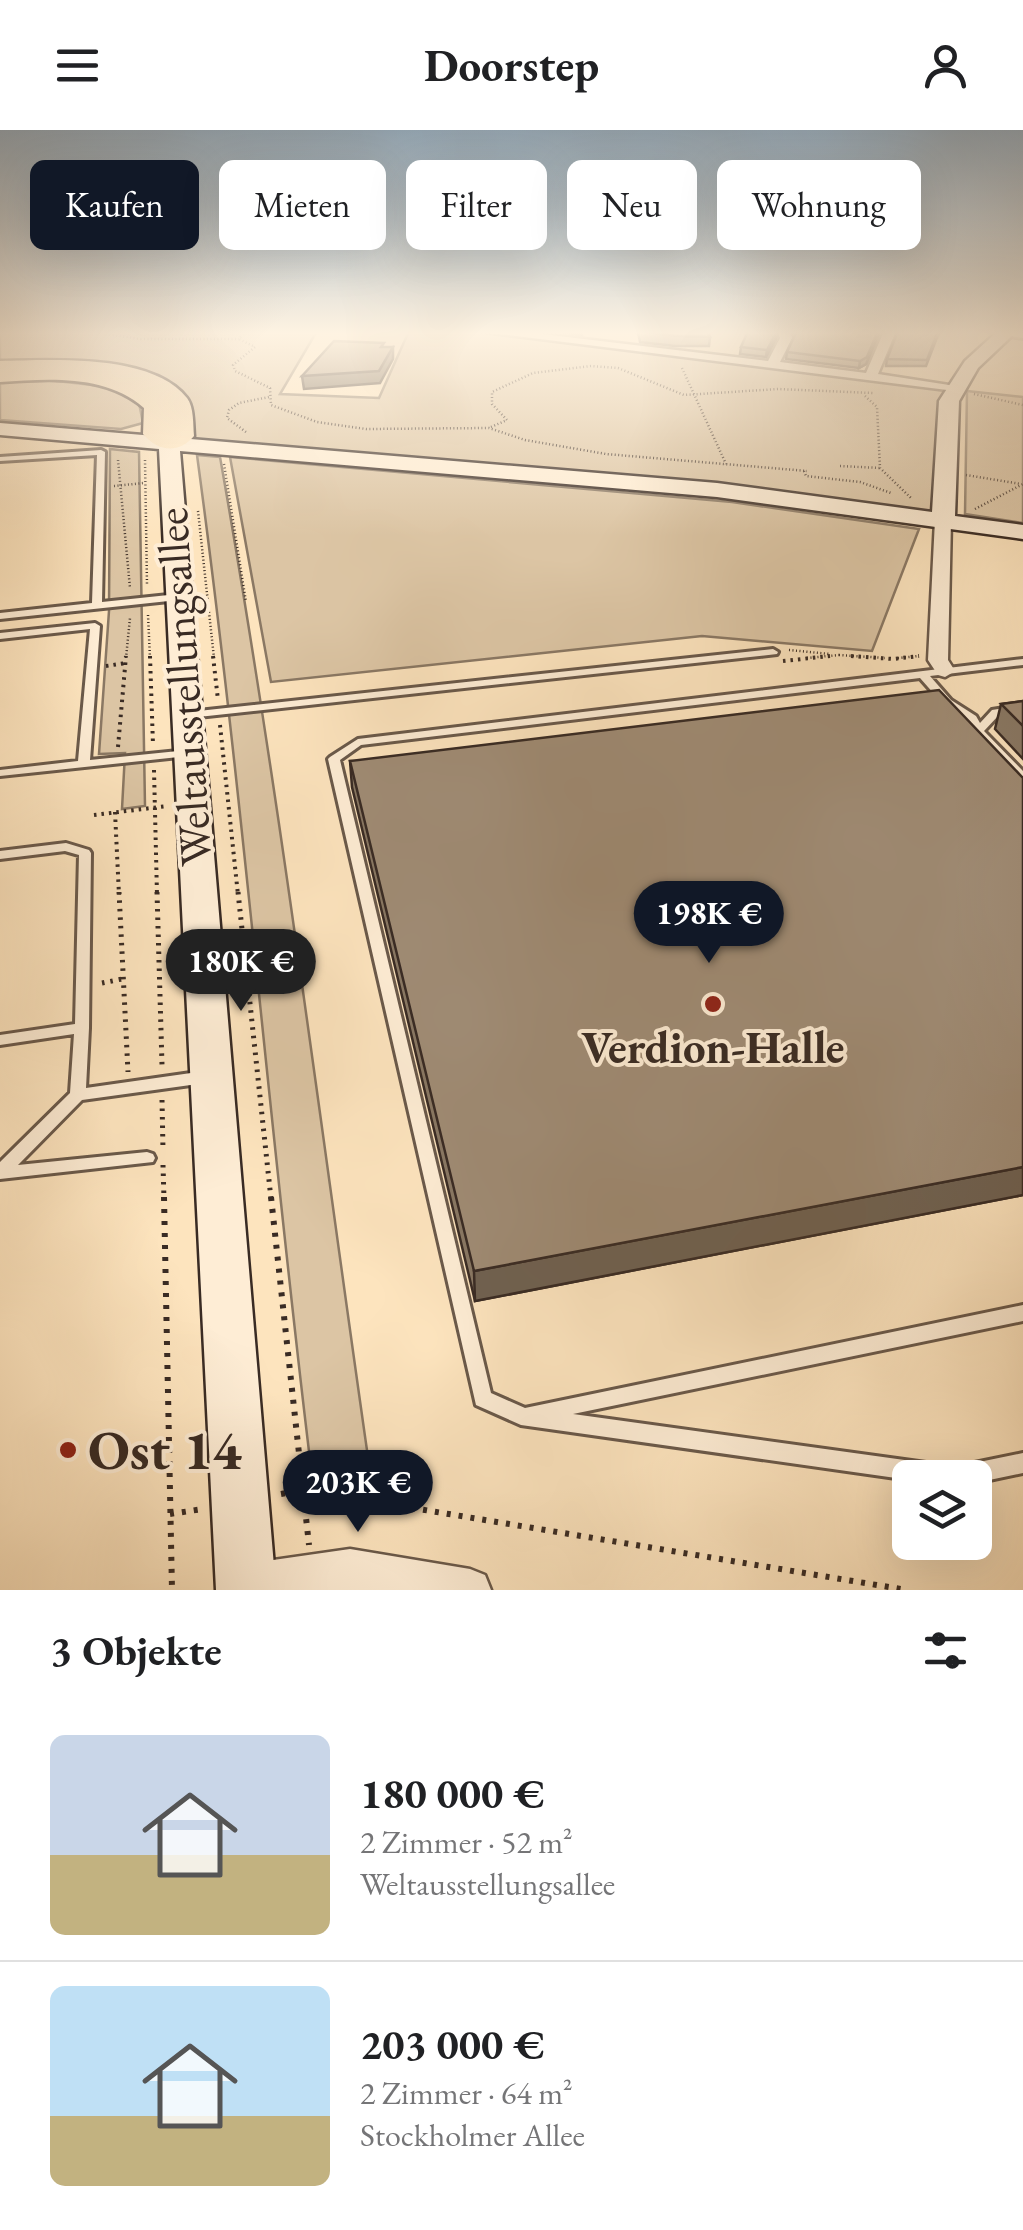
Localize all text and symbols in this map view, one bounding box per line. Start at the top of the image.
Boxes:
text: Doorstep [424,36,599,94]
icon: menu [50,38,105,93]
icon: person [918,38,973,93]
chip: Kaufen [30,160,199,250]
chip: Mieten [219,160,386,250]
chip: Filter [406,160,547,250]
chip: Neu [567,160,697,250]
chip: Wohnung [717,160,921,250]
street label: Weltausstellungsallee [142,506,224,868]
pin: 198K € [628,881,790,966]
text: 198K € [656,892,762,934]
pin: 180K € [160,929,322,1014]
text: 180K € [188,940,294,982]
marker: Verdion-Halle [702,993,724,1015]
place label: Verdion-Halle [581,1018,845,1076]
place label: Ost 14 [88,1414,242,1485]
marker: Ost 14 [57,1439,79,1461]
pin: 203K € [277,1450,439,1535]
map controls [892,1460,992,1560]
button: layers [892,1460,992,1560]
text: 203K € [305,1461,411,1503]
text: 3 Objekte [50,1623,222,1678]
icon: filters [918,1623,973,1678]
text: 180 000 € [360,1766,544,1821]
icon: home [130,1775,250,1895]
text: 2 Zimmer · 52 m² [360,1821,573,1863]
text: Weltausstellungsallee [360,1863,615,1905]
text: 203 000 € [360,2017,544,2072]
icon: home [130,2026,250,2146]
text: 2 Zimmer · 64 m² [360,2072,573,2114]
text: Stockholmer Allee [360,2114,585,2156]

